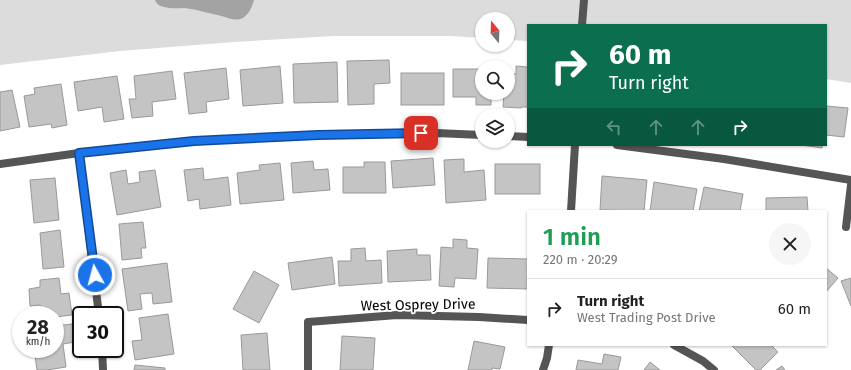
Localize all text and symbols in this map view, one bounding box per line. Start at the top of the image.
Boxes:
north arrow [475,12,515,52]
map controls [475,12,515,148]
text: 60 m [609,38,671,71]
icon: right [543,40,595,92]
button: search [475,60,515,100]
text: Turn right [609,72,689,94]
button: layers [475,108,515,148]
pin [404,116,438,150]
icon: left [603,116,625,138]
icon: ahead [645,116,667,138]
icon: ahead [687,116,709,138]
icon: right [729,116,751,138]
icon: arrive [410,122,432,144]
text: 1 min [543,223,601,251]
button: close [769,223,811,265]
text: 220 m · 20:29 [543,252,618,267]
position arrow [74,254,116,296]
text: Turn right [577,292,644,310]
street label: West Osprey Drive [360,295,476,315]
icon: right [543,298,565,320]
text: 60 m [778,300,811,318]
speed limit sign: 30 [72,306,124,358]
text: West Trading Post Drive [577,310,716,325]
text: 28 [27,315,49,339]
text: km/h [26,336,50,348]

